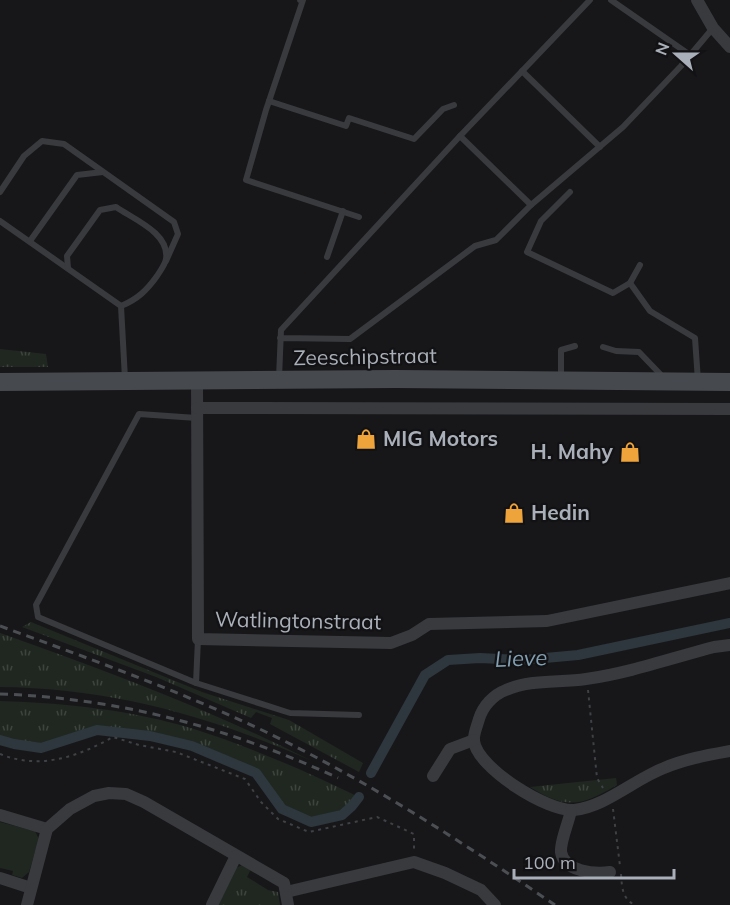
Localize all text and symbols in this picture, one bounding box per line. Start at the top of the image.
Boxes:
north arrow [646,24,706,84]
text: N [650,39,673,58]
street label: Zeeschipstraat [293,342,437,370]
place label: MIG Motors [383,425,498,451]
shop icon: MIG Motors [354,427,378,451]
place label: H. Mahy [531,438,614,464]
shop icon: H. Mahy [618,440,642,464]
place label: Hedin [531,499,590,525]
shop icon: Hedin [502,501,526,525]
street label: Watlingtonstraat [215,606,381,634]
water label: Lieve [494,643,548,673]
scale bar [514,842,674,880]
text: 100 m [523,851,576,874]

